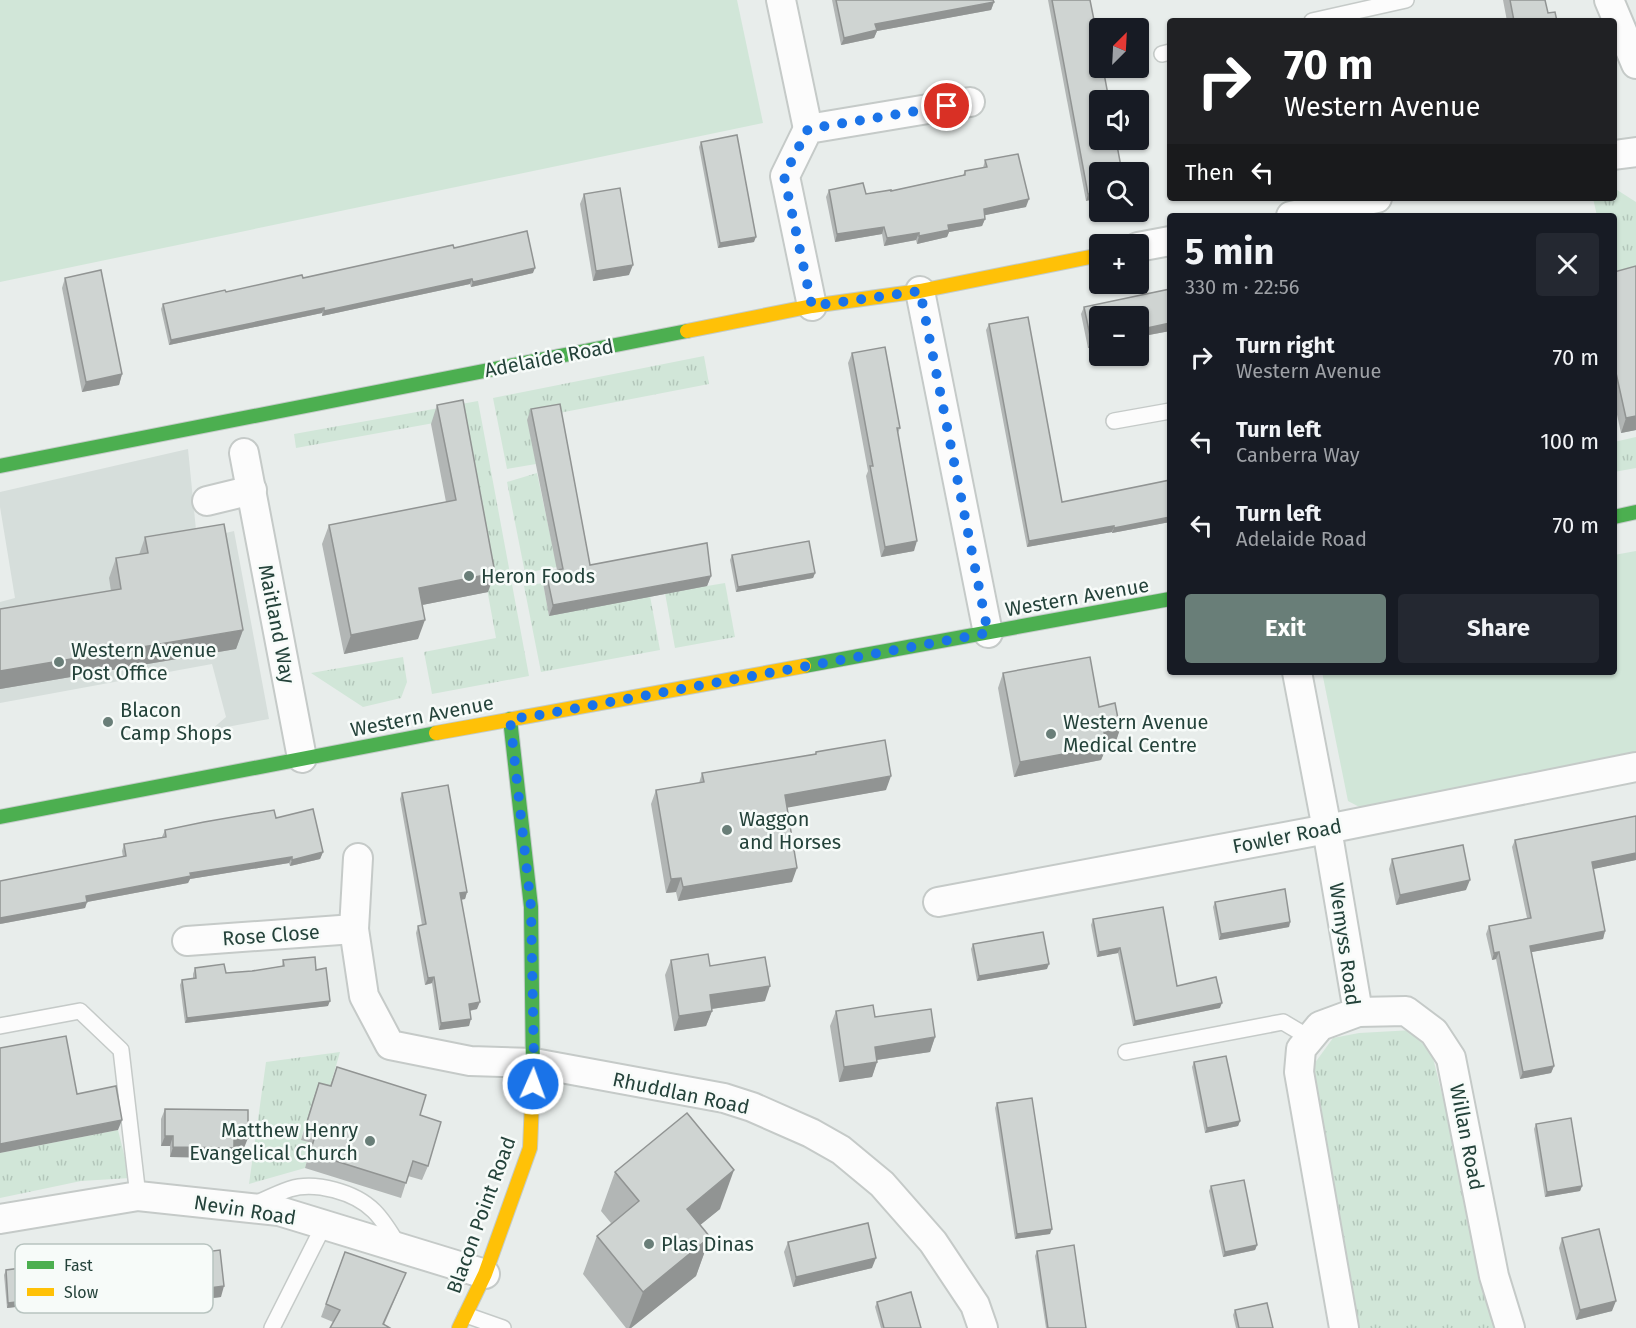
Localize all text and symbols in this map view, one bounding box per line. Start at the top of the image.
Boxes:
north arrow [1089,18,1149,78]
map controls [1089,18,1149,366]
text: 70 m [1284,40,1373,90]
icon: right [1185,42,1263,120]
pin [921,80,972,131]
icon: arrive [930,89,963,122]
button: sound [1089,90,1149,150]
text: Western Avenue [1284,91,1480,123]
icon: left [1246,156,1279,189]
text: Then [1185,159,1234,186]
button: search [1089,162,1149,222]
text: 5 min [1185,230,1274,274]
button: close [1536,233,1599,296]
button: + [1089,234,1149,294]
text: 330 m · 22:56 [1185,275,1299,299]
button: − [1089,306,1149,366]
text: Turn right [1236,332,1335,359]
street label: Adelaide Road [482,334,616,382]
icon: right [1185,341,1218,374]
text: 70 m [1553,344,1599,371]
text: Western Avenue [1236,359,1382,383]
text: Turn left [1236,416,1321,443]
icon: left [1185,425,1218,458]
text: 100 m [1540,428,1599,455]
text: Canberra Way [1236,443,1360,467]
text: Turn left [1236,500,1321,527]
icon: left [1185,509,1218,542]
text: 70 m [1553,512,1599,539]
text: Adelaide Road [1236,527,1367,551]
street label: Maitland Way [254,562,300,686]
place label: Heron Foods [481,564,595,588]
marker: Heron Foods [462,569,476,583]
street label: Western Avenue [1003,573,1151,621]
button: Exit [1185,594,1386,663]
button: Share [1398,594,1599,663]
place label: Western Avenue Post Office [71,638,217,685]
marker: Western Avenue Post Office [52,655,66,669]
street label: Western Avenue [348,690,496,742]
place label: Blacon Camp Shops [120,698,232,745]
place label: Western Avenue Medical Centre [1063,710,1209,757]
marker: Blacon Camp Shops [101,715,115,729]
marker: Western Avenue Medical Centre [1044,727,1058,741]
place label: Waggon and Horses [739,807,841,854]
street label: Fowler Road [1230,814,1344,858]
marker: Waggon and Horses [720,823,734,837]
street label: Wemyss Road [1325,881,1365,1007]
street label: Rose Close [221,920,321,950]
position arrow [501,1052,565,1116]
street label: Rhuddlan Road [610,1067,752,1119]
street label: Willan Road [1445,1082,1489,1192]
place label: Matthew Henry Evangelical Church [189,1118,358,1165]
street label: Blacon Point Road [441,1133,521,1297]
marker: Matthew Henry Evangelical Church [363,1134,377,1148]
street label: Nevin Road [192,1190,298,1230]
place label: Plas Dinas [661,1232,754,1256]
marker: Plas Dinas [642,1237,656,1251]
legend [15,1244,213,1313]
text: Fast [64,1256,93,1275]
text: Slow [64,1283,99,1302]

